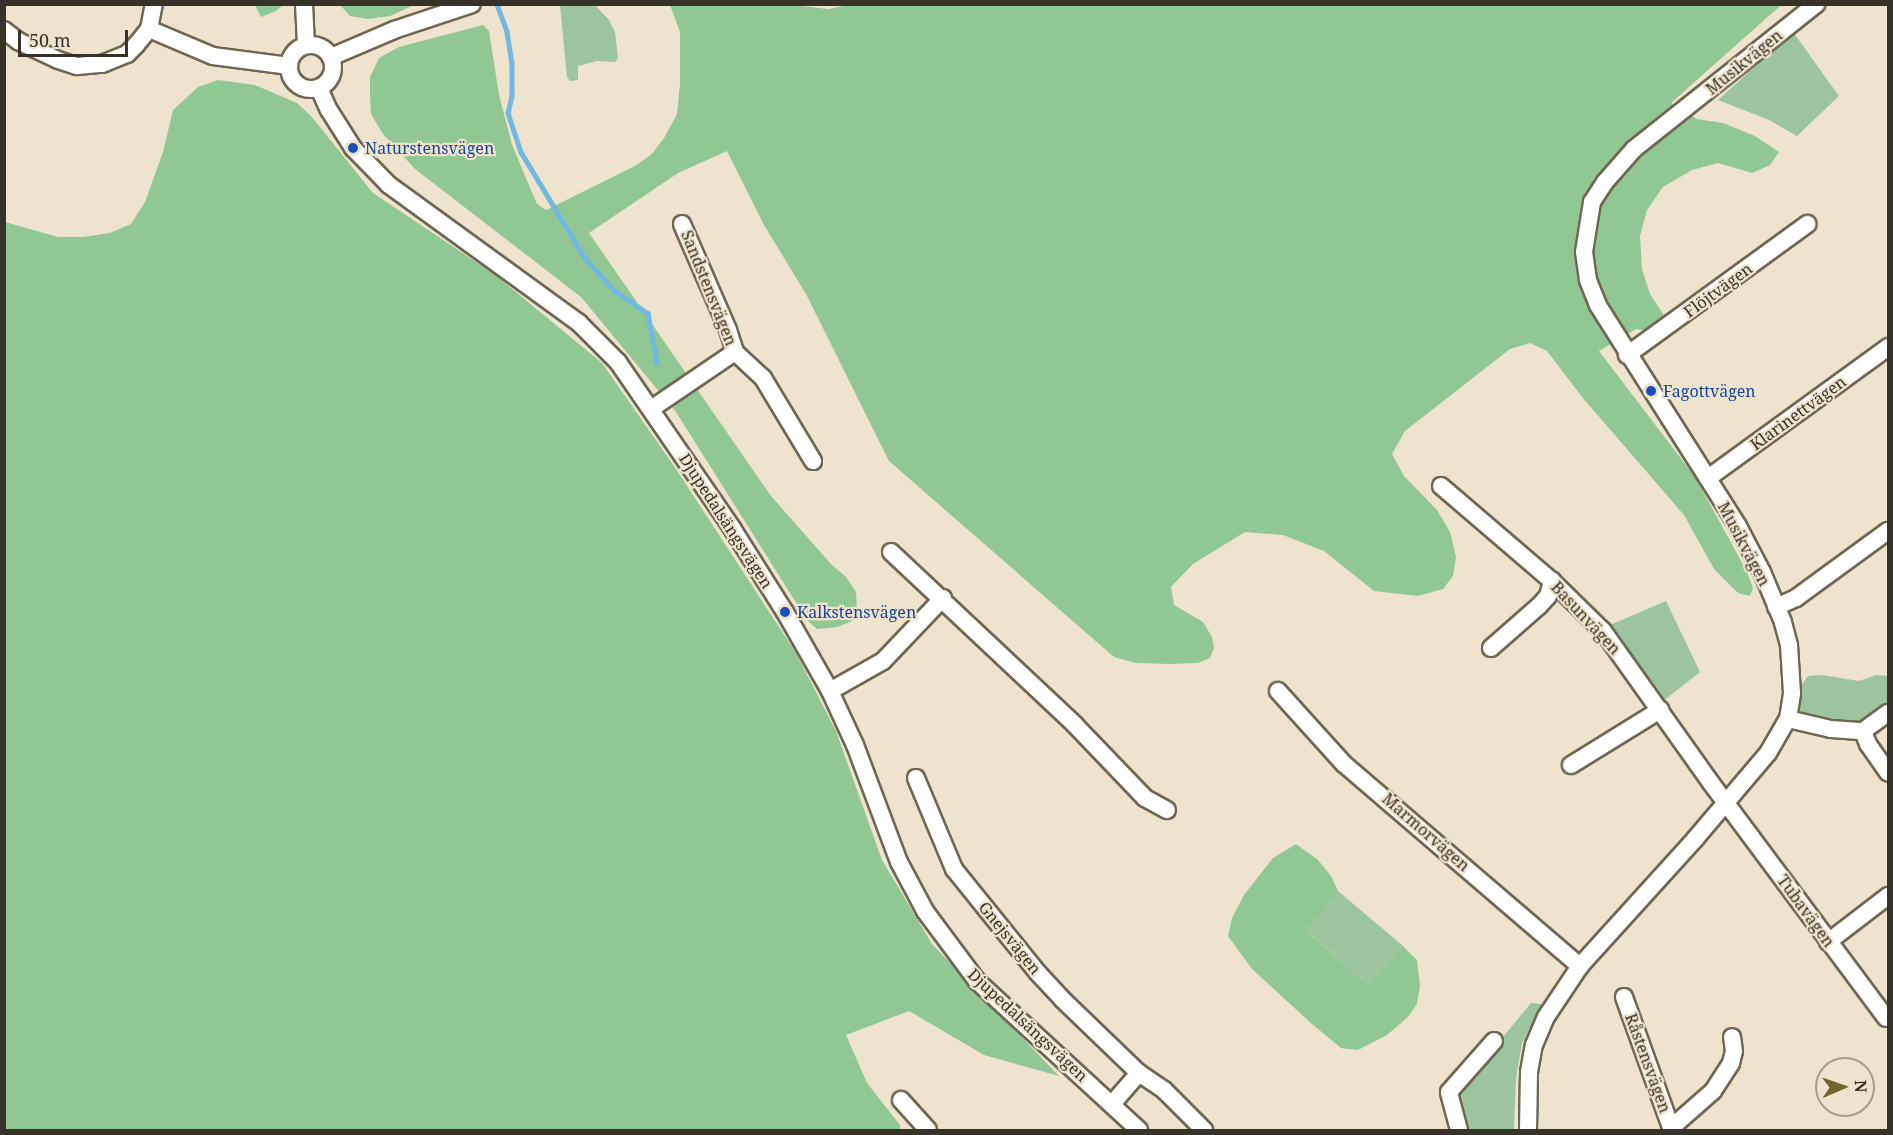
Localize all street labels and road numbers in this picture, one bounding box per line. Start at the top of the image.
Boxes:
street label: Musikvägen [1702,25,1786,99]
street label: Sandstensvägen [677,228,741,348]
street label: Flöjtvägen [1680,259,1756,321]
street label: Klarinettvägen [1746,372,1850,454]
street label: Djupedalsängsvägen [675,450,777,592]
street label: Musikvägen [1714,499,1774,589]
street label: Basunvägen [1547,577,1625,659]
street label: Marmorvägen [1378,789,1474,875]
street label: Tubavägen [1773,871,1839,951]
street label: Gnejsvägen [975,898,1045,978]
street label: Djupedalsängsvägen [964,964,1092,1086]
street label: Råstensvägen [1621,1011,1675,1115]

